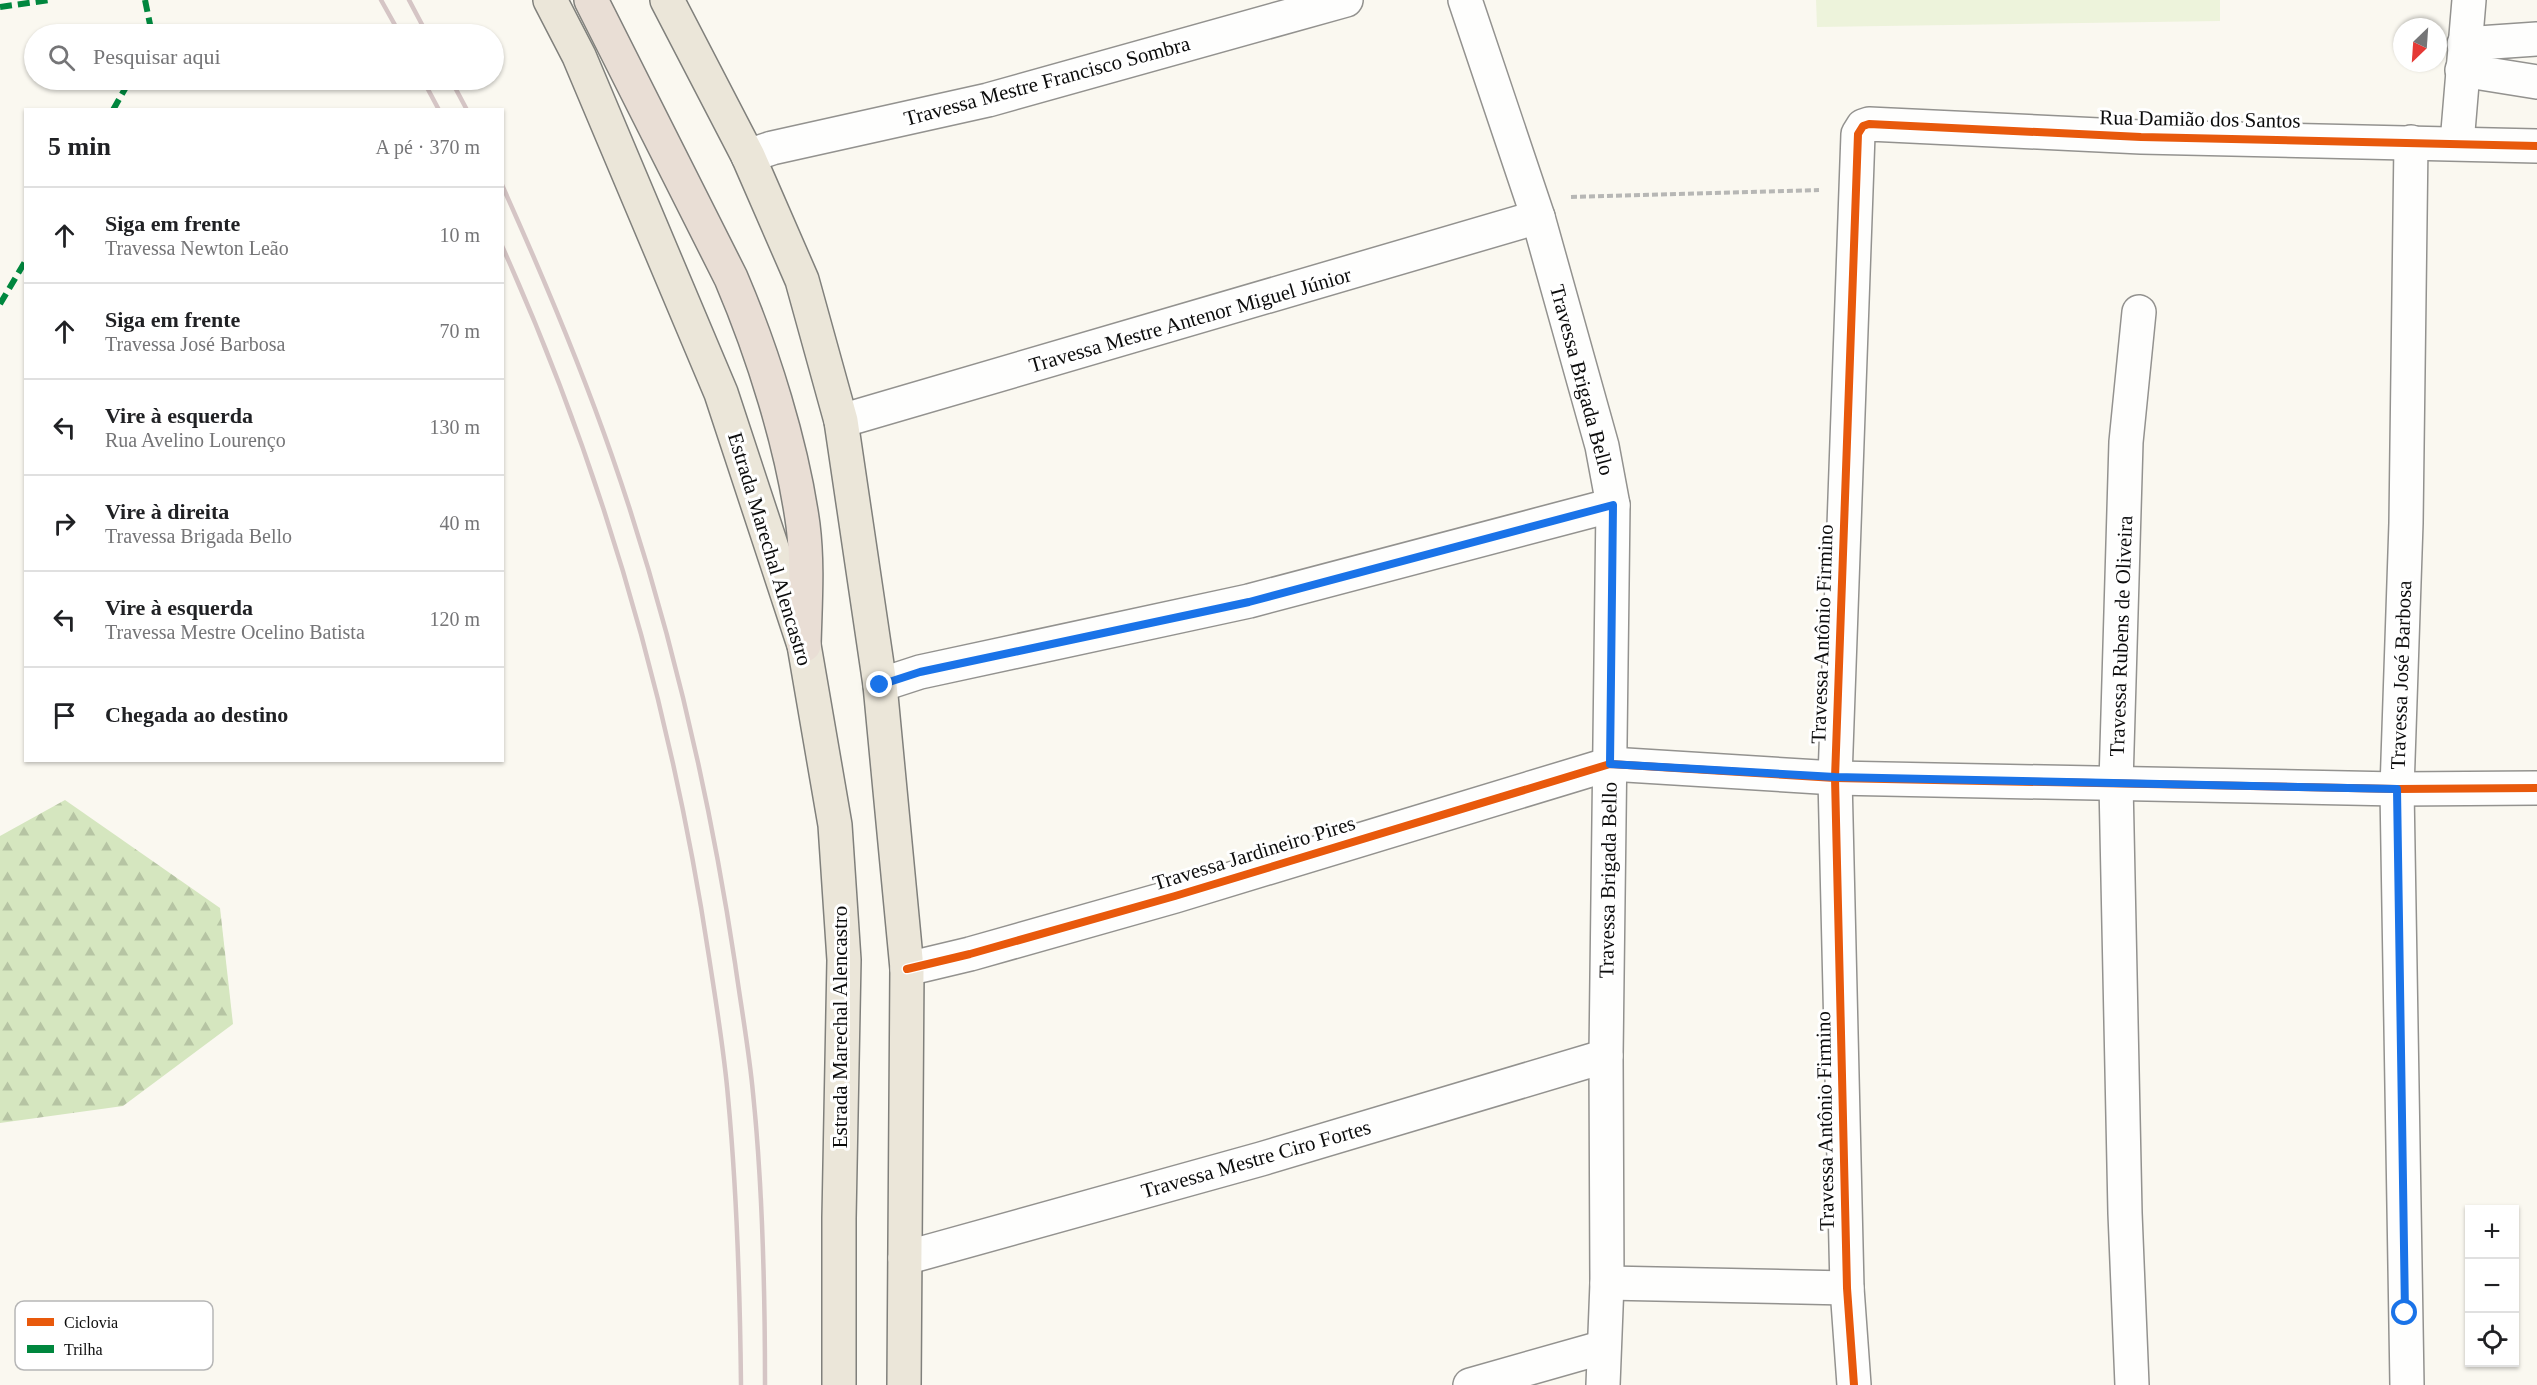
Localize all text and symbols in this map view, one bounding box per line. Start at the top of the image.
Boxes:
north arrow [2393,18,2447,72]
search box [24,24,504,90]
street label: Travessa Mestre Francisco Sombra [901,31,1193,131]
icon: search [45,41,78,74]
text: Pesquisar aqui [93,44,221,69]
street label: Rua Damião dos Santos [2099,105,2301,133]
text: 5 min [48,132,111,161]
text: A pé · 370 m [376,136,480,158]
text: Siga em frente [105,211,240,236]
icon: ahead [48,219,81,252]
text: 10 m [439,224,480,246]
text: Travessa Newton Leão [105,237,289,259]
street label: Travessa Mestre Antenor Miguel Júnior [1026,262,1354,378]
street label: Travessa Brigada Bello [1545,282,1619,478]
text: Siga em frente [105,307,240,332]
icon: ahead [48,315,81,348]
text: 70 m [439,320,480,342]
text: Travessa José Barbosa [105,333,285,355]
text: Vire à esquerda [105,403,253,428]
icon: left [48,411,81,444]
text: 130 m [429,416,480,438]
text: Rua Avelino Lourenço [105,429,286,451]
street label: Estrada Marechal Alencastro [723,430,817,668]
text: Vire à direita [105,499,229,524]
icon: right [48,507,81,540]
text: 40 m [439,512,480,534]
street label: Travessa Rubens de Oliveira [2105,514,2137,757]
street label: Travessa Antônio Firmino [1806,524,1838,744]
text: Travessa Brigada Bello [105,525,292,547]
street label: Travessa José Barbosa [2386,579,2416,770]
text: Vire à esquerda [105,595,253,620]
icon: left [48,603,81,636]
text: 120 m [429,608,480,630]
text: Travessa Mestre Ocelino Batista [105,621,365,643]
route end [866,671,892,697]
icon: arrive [48,699,81,732]
text: Chegada ao destino [105,702,288,727]
street label: Travessa Brigada Bello [1594,782,1622,978]
street label: Travessa Jardineiro Pires [1150,811,1358,895]
street label: Estrada Marechal Alencastro [828,906,852,1148]
street label: Travessa Antônio Firmino [1811,1011,1839,1231]
street label: Travessa Mestre Ciro Fortes [1138,1115,1374,1203]
map controls [2465,1205,2519,1367]
button: + [2465,1205,2519,1259]
button: − [2465,1259,2519,1313]
route start [2391,1299,2417,1325]
legend [15,1301,213,1370]
button: locate [2465,1313,2519,1367]
text: Ciclovia [64,1314,118,1331]
text: Trilha [64,1341,103,1358]

